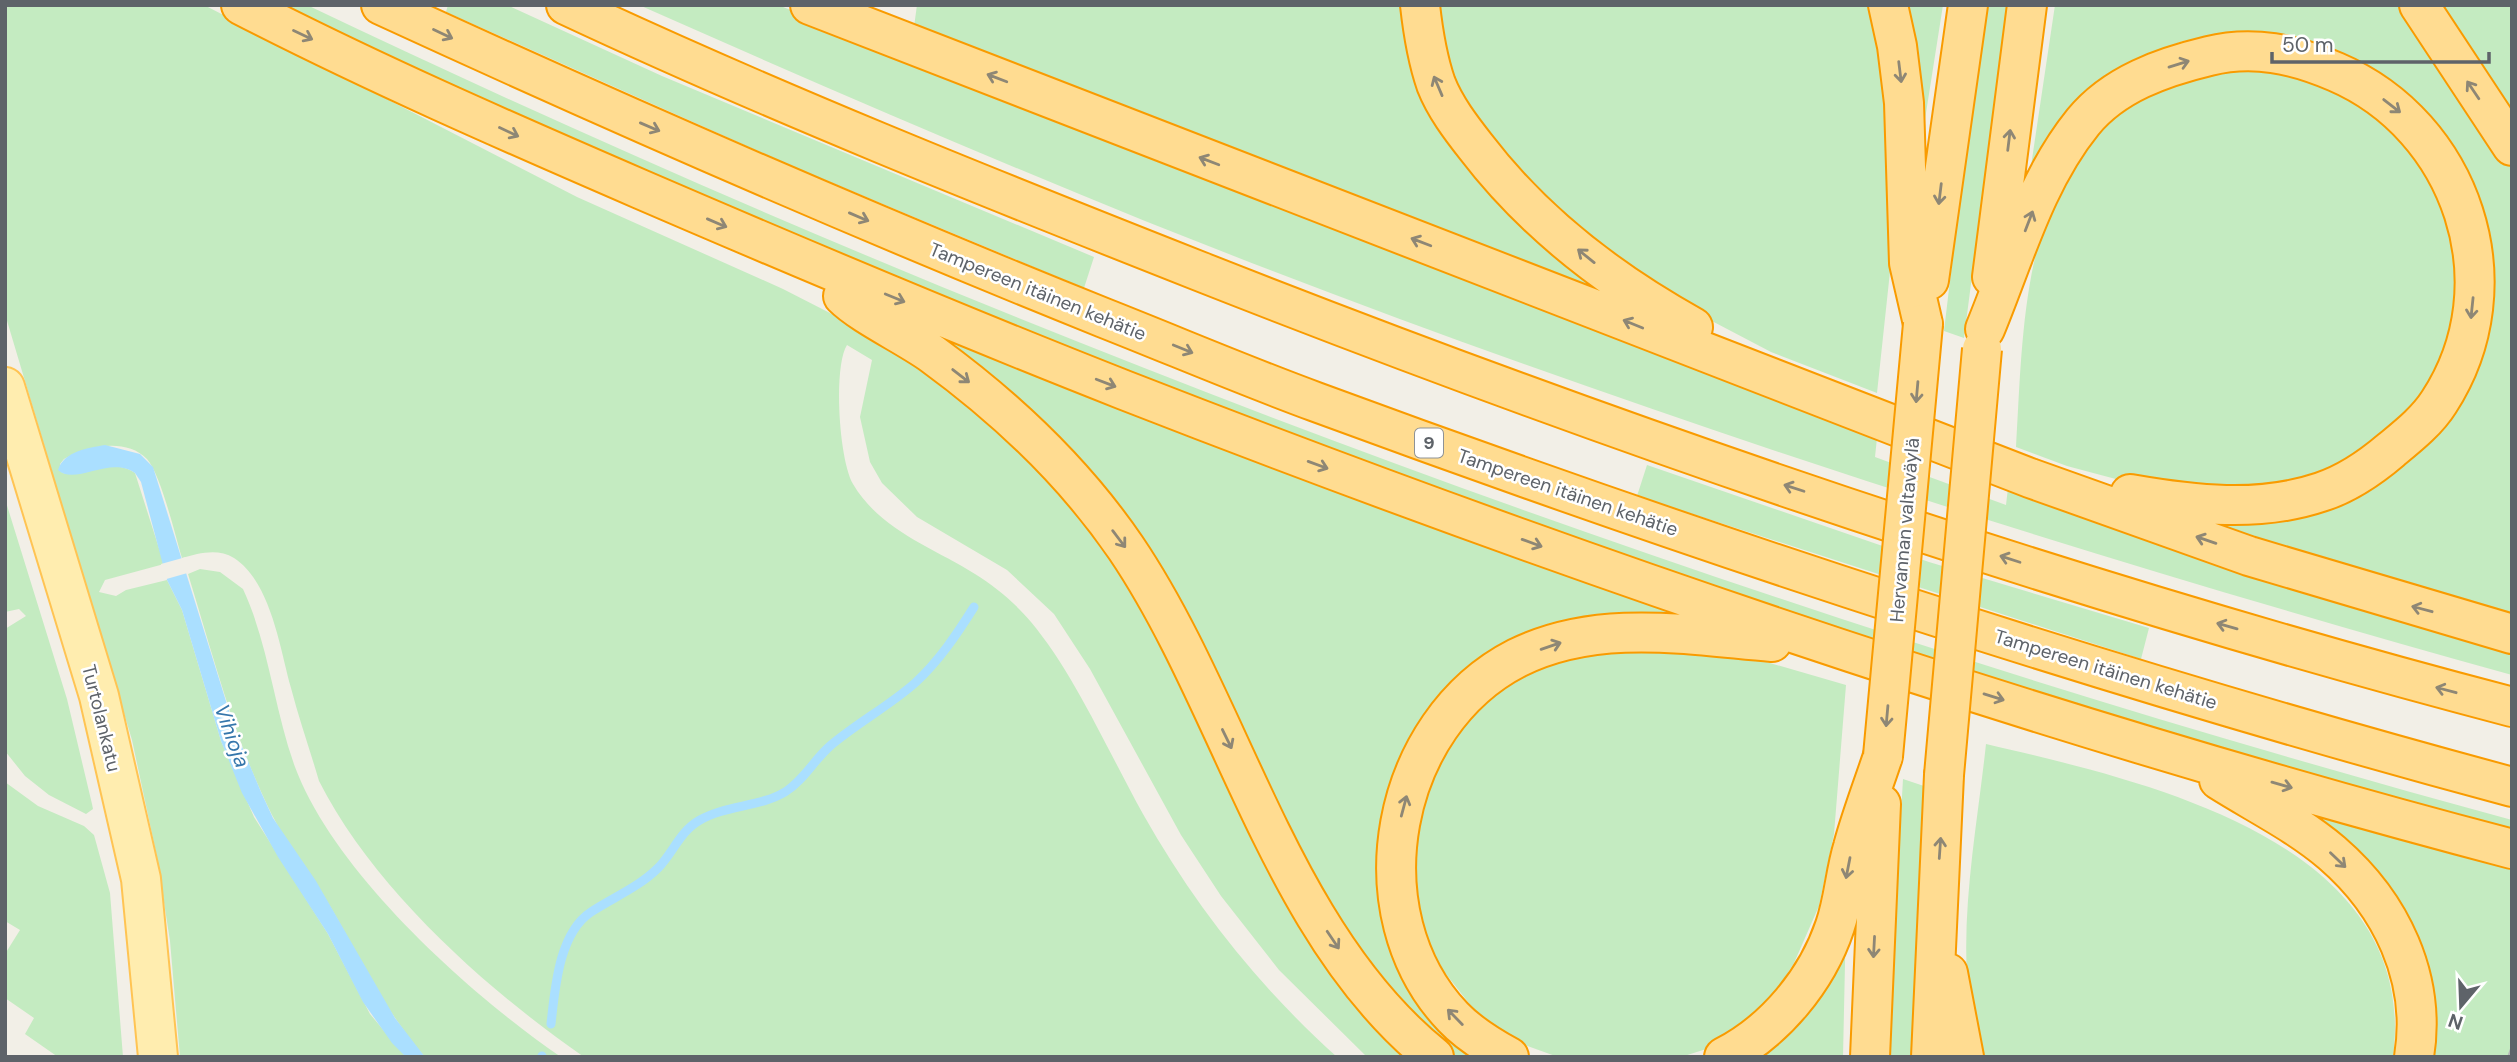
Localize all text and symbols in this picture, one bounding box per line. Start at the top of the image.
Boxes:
scale bar [2272,21,2489,65]
one-way arrow [432,28,453,41]
one-way arrow [292,29,313,43]
text: 50 m [2282,31,2333,59]
one-way arrow [2168,57,2190,70]
one-way arrow [1894,60,1907,83]
one-way arrow [986,70,1008,83]
one-way arrow [1431,75,1444,97]
one-way arrow [2466,81,2480,100]
one-way arrow [2382,98,2400,114]
one-way arrow [639,121,661,134]
one-way arrow [498,126,519,139]
one-way arrow [2003,129,2016,152]
one-way arrow [1198,153,1220,166]
one-way arrow [1934,182,1947,205]
one-way arrow [2024,210,2036,232]
one-way arrow [848,211,869,224]
one-way arrow [706,217,728,230]
one-way arrow [1411,234,1432,247]
street label: Tampereen itäinen kehätie [926,237,1150,346]
one-way arrow [1577,248,1595,264]
one-way arrow [884,292,905,305]
one-way arrow [2465,296,2478,319]
one-way arrow [1623,316,1645,329]
one-way arrow [1172,344,1194,357]
one-way arrow [952,368,970,383]
one-way arrow [1095,377,1117,390]
one-way arrow [1910,380,1923,403]
road number: 9 [1415,428,1443,458]
street label: Hervannan valtaväylä [1884,437,1925,623]
street label: Tampereen itäinen kehätie [1454,443,1681,542]
one-way arrow [1307,460,1329,472]
one-way arrow [1783,481,1805,493]
one-way arrow [1112,529,1126,548]
one-way arrow [2195,533,2217,546]
one-way arrow [1521,537,1543,550]
one-way arrow [1999,552,2021,565]
one-way arrow [2412,602,2434,615]
one-way arrow [2216,619,2238,632]
street label: Tampereen itäinen kehätie [1992,624,2220,715]
one-way arrow [1539,639,1561,651]
street label: Turtolankatu [76,662,127,774]
one-way arrow [2435,682,2457,695]
one-way arrow [1982,692,2004,705]
water label: Vihioja [208,700,256,772]
one-way arrow [1880,704,1893,727]
one-way arrow [1221,728,1234,749]
one-way arrow [2270,779,2292,792]
one-way arrow [1398,795,1411,817]
one-way arrow [1933,837,1946,860]
one-way arrow [2329,851,2346,868]
one-way arrow [1841,856,1855,879]
one-way arrow [1326,930,1340,949]
one-way arrow [1867,935,1880,958]
north arrow [2426,971,2496,1041]
one-way arrow [1446,1008,1463,1025]
text: N [2445,1008,2466,1036]

